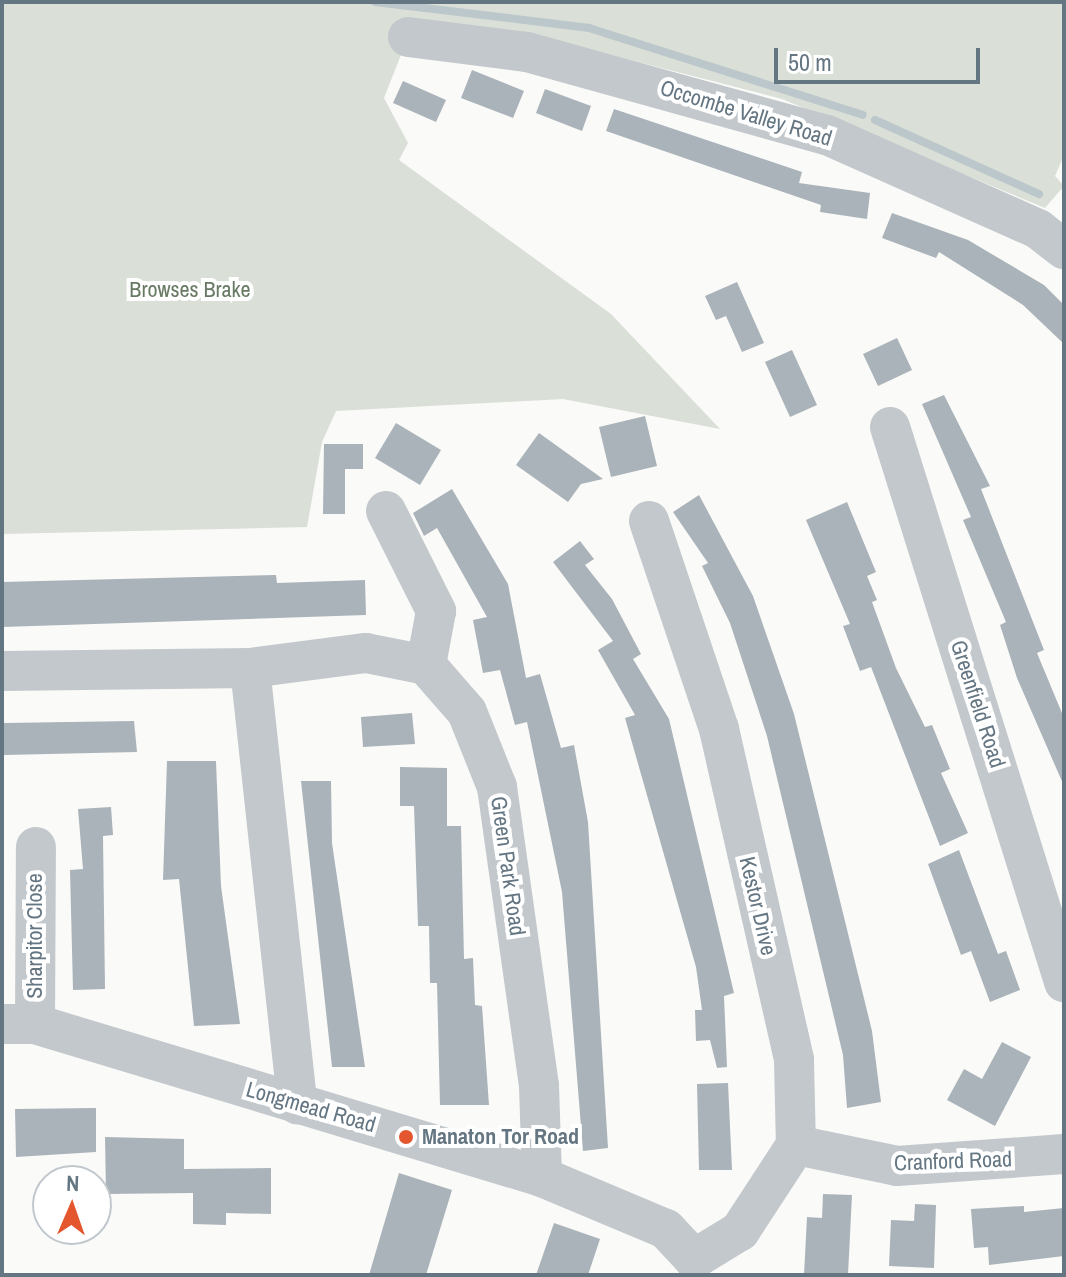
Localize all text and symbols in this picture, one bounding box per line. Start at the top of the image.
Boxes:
scale bar [778,32,984,82]
text: 50 m [788,46,832,78]
street label: Occombe Valley Road [657,74,835,152]
park label: Browses Brake [129,277,251,303]
street label: Greenfield Road [945,637,1011,771]
street label: Green Park Road [485,795,531,937]
street label: Kestor Drive [734,854,782,958]
street label: Sharpitor Close [22,873,48,999]
street label: Longmead Road [243,1076,379,1138]
place label: Manaton Tor Road [422,1124,579,1150]
marker: Manaton Tor Road [397,1128,415,1146]
street label: Cranford Road [893,1146,1013,1176]
north arrow [32,1165,112,1245]
text: N [66,1168,80,1198]

